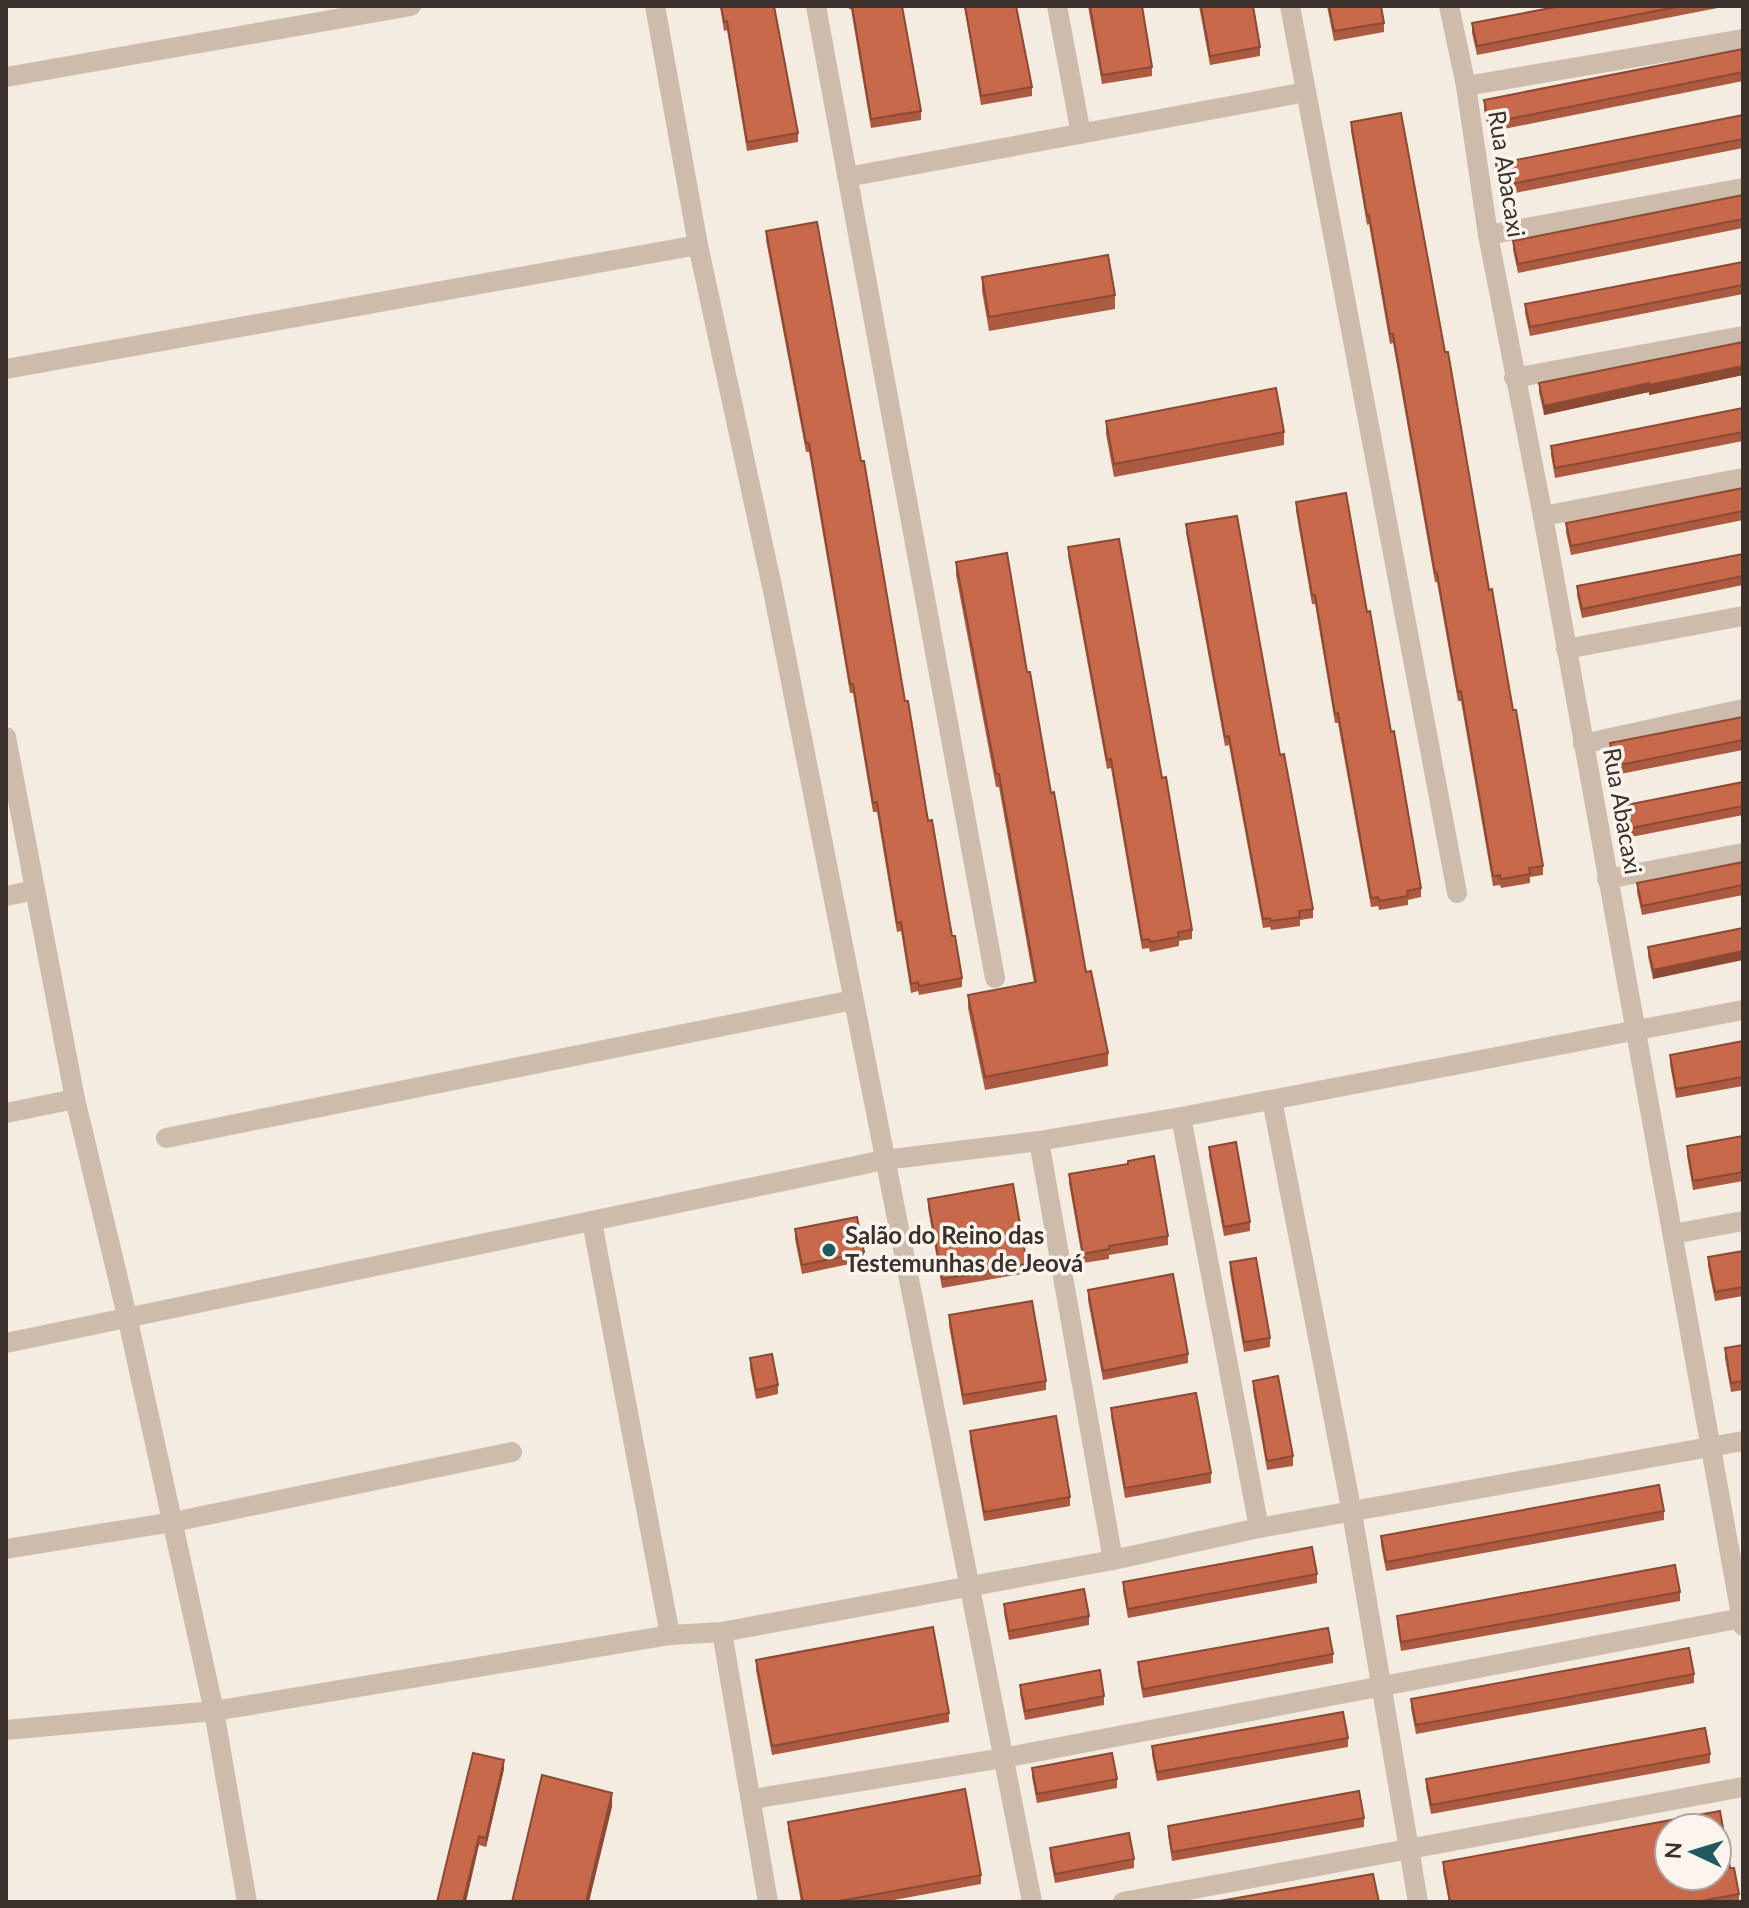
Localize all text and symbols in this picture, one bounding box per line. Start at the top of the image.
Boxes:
street label: Rua Abacaxi [1483,108,1532,239]
street label: Rua Abacaxi [1598,745,1649,876]
place label: Salão do Reino das Testemunhas de Jeová [845,1220,1083,1277]
marker: Salão do Reino das Testemunhas de Jeová [820,1241,838,1259]
north arrow [1653,1812,1733,1892]
text: N [1658,1841,1687,1860]

